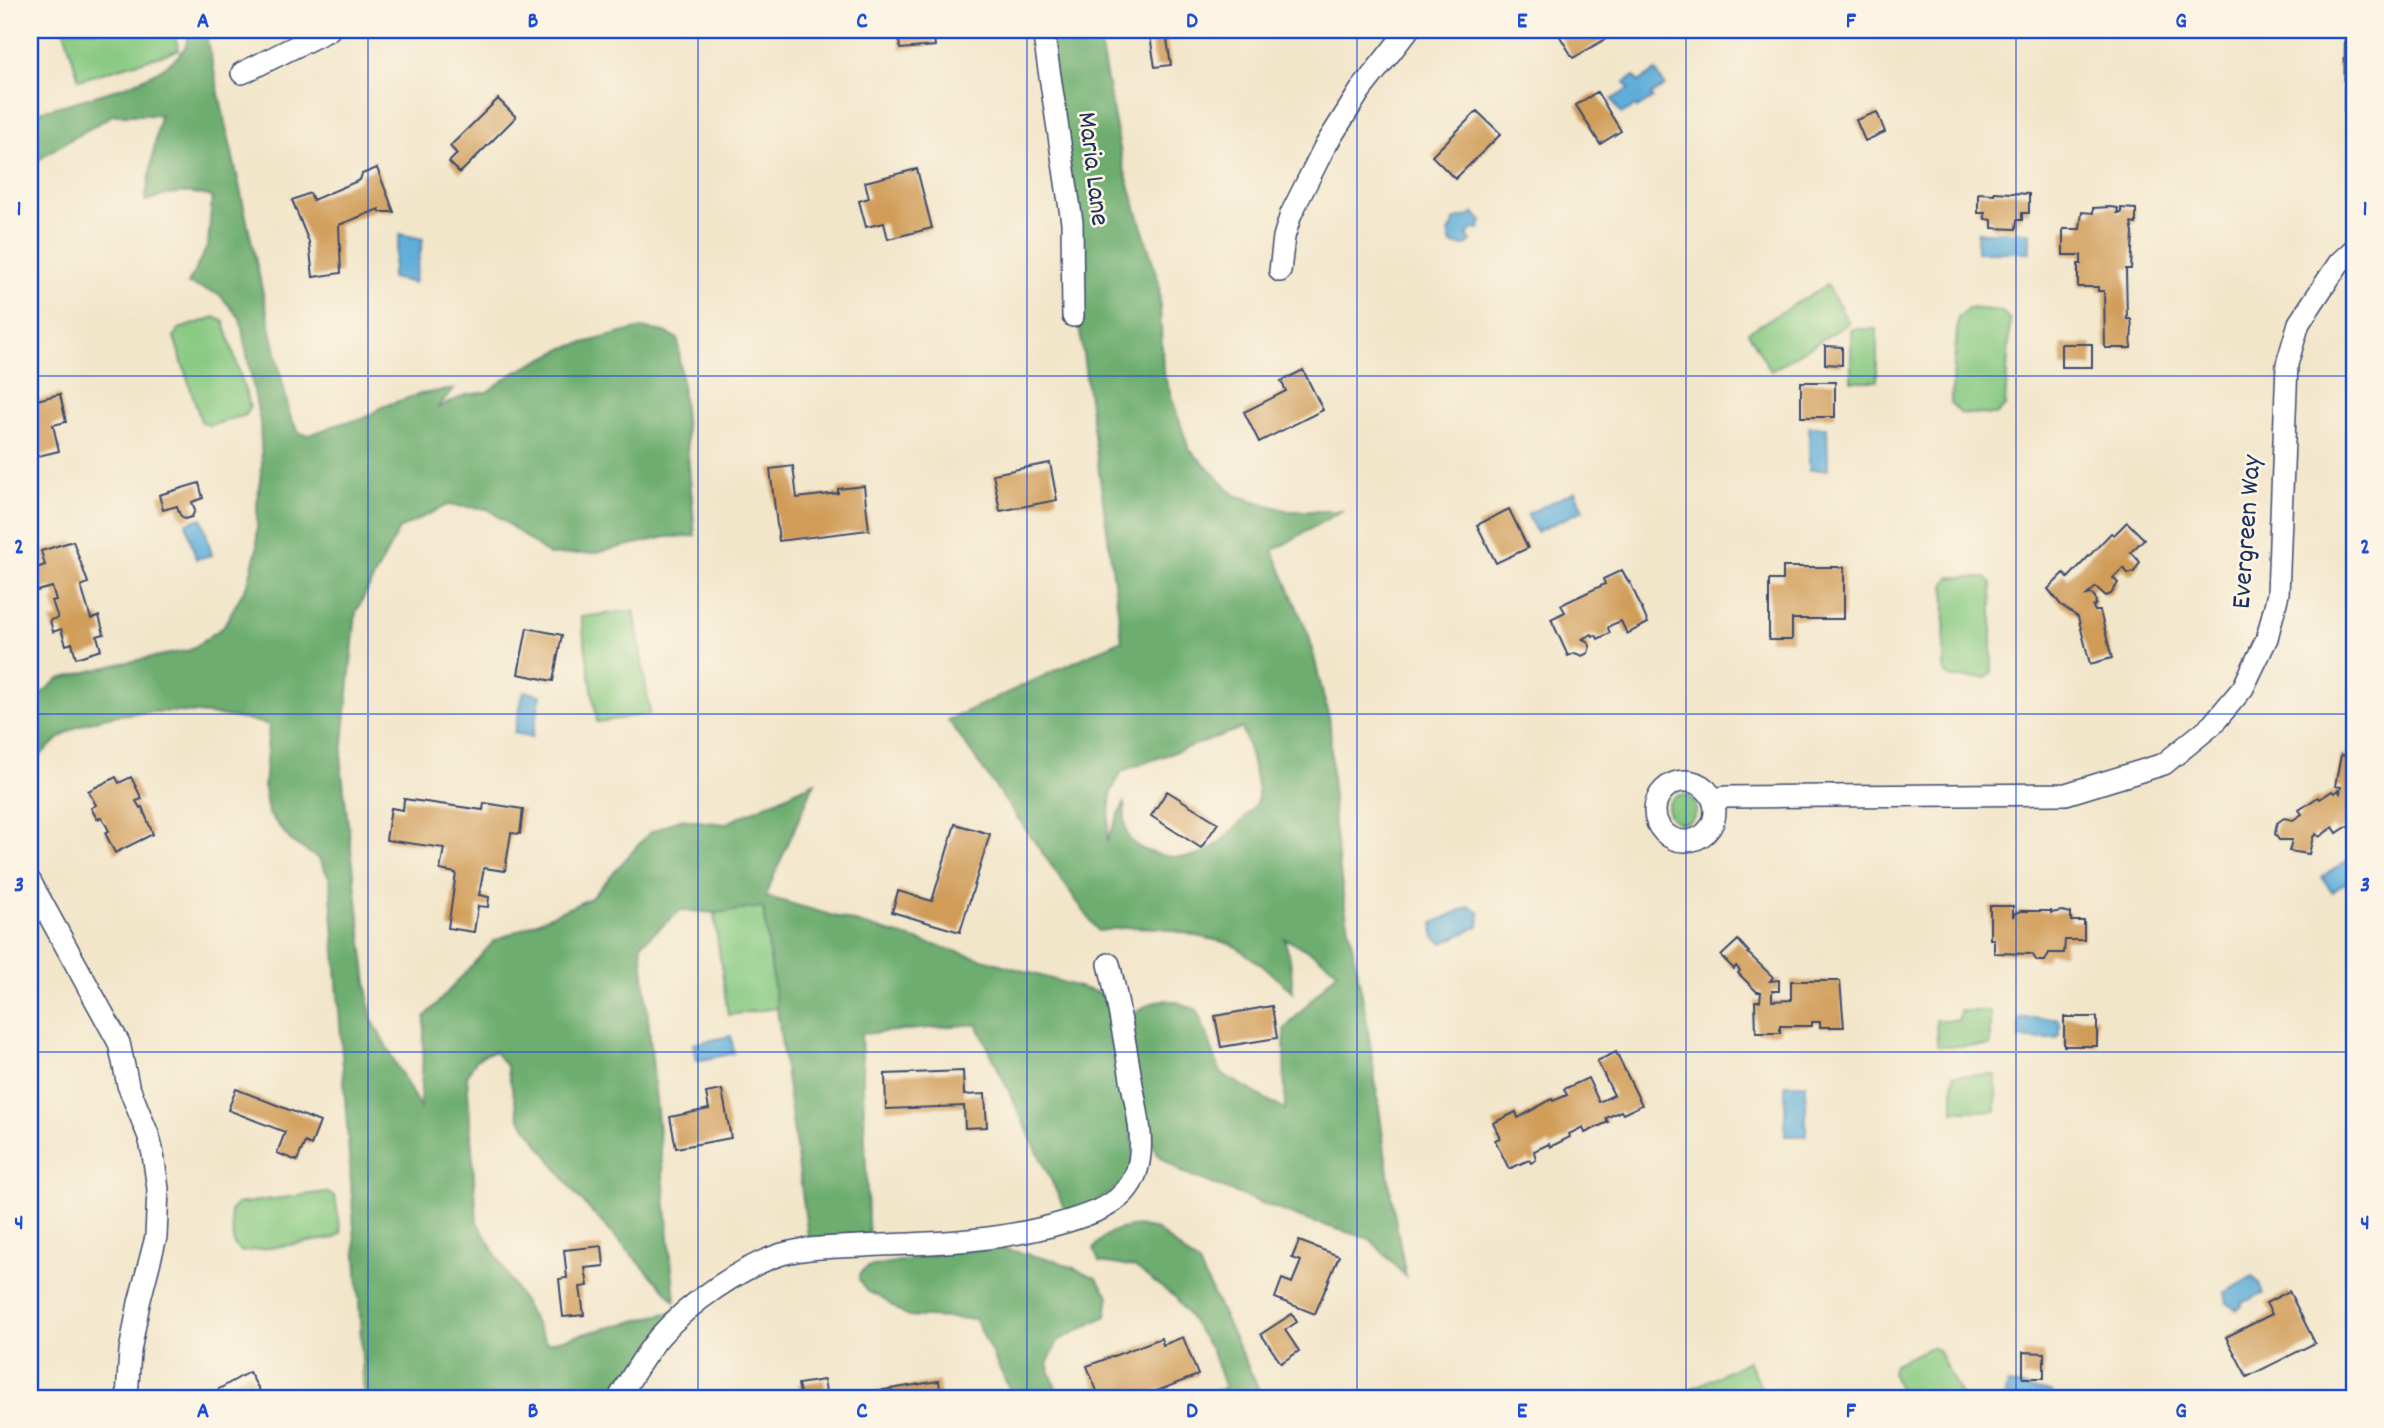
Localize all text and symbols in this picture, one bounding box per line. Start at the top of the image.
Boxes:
text: A [197,6,209,39]
text: B [528,6,539,39]
text: C [856,6,868,39]
text: D [1186,6,1198,39]
text: E [1517,6,1528,39]
text: F [1846,6,1857,39]
text: G [2175,6,2187,39]
street label: Maria Lane [1064,110,1118,228]
text: 1 [16,194,22,227]
text: 1 [2362,194,2368,227]
street label: Evergreen Way [2224,453,2274,610]
text: 2 [14,532,24,565]
text: 2 [2360,532,2370,565]
text: 3 [14,870,24,903]
text: 3 [2360,870,2370,903]
text: 4 [14,1208,24,1241]
text: 4 [2360,1208,2370,1241]
text: A [197,1396,209,1428]
text: B [528,1396,539,1428]
text: C [856,1396,868,1428]
text: D [1186,1396,1198,1428]
text: E [1517,1396,1528,1428]
text: F [1846,1396,1857,1428]
text: G [2175,1396,2187,1428]

